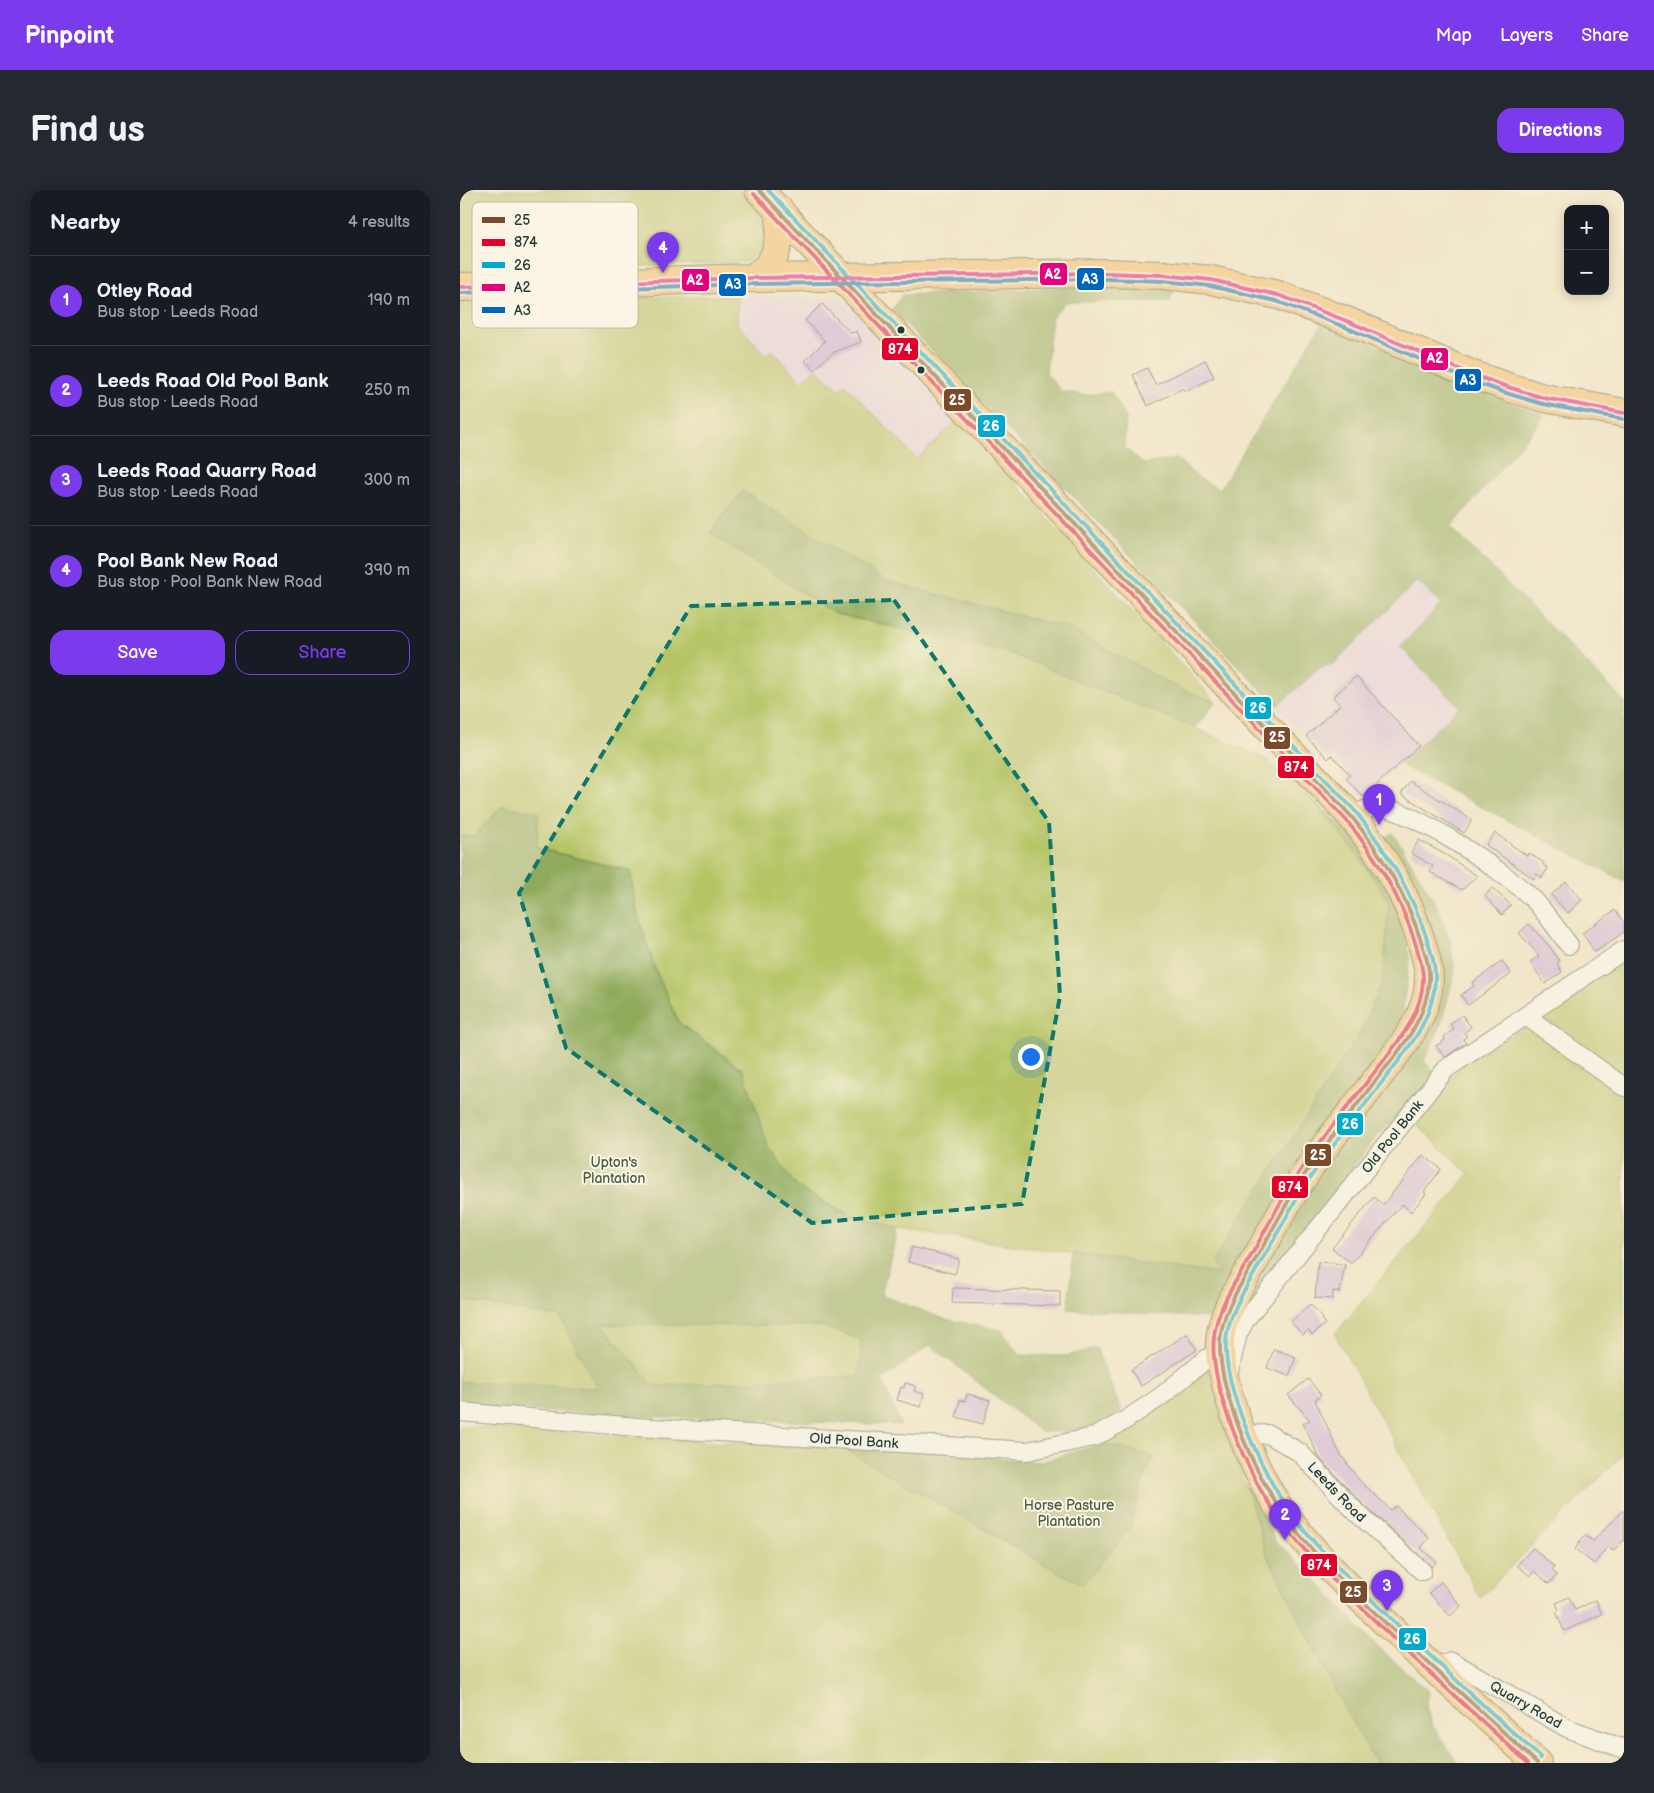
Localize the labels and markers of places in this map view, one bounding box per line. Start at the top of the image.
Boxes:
pin: 4 [647,232,679,273]
unlabelled marker [896,325,906,335]
unlabelled marker [916,365,926,375]
pin: 1 [1363,784,1395,825]
pin: 2 [1269,1499,1301,1540]
pin: 3 [1371,1570,1403,1611]

